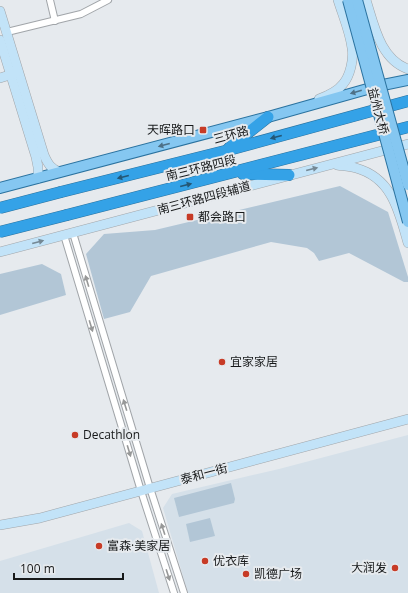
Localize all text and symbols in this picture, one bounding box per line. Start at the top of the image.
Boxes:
street label: 益州大桥 [364,85,393,136]
one-way arrow [350,89,362,95]
place label: 天晖路口 [147,121,195,138]
street label: 三环路 [211,122,250,147]
marker: 天晖路口 [198,125,208,135]
one-way arrow [270,134,282,140]
one-way arrow [157,142,169,148]
street label: 南三环路四段 [164,151,238,184]
one-way arrow [306,166,318,172]
one-way arrow [117,174,129,180]
street label: 南三环路四段辅道 [155,177,252,218]
one-way arrow [180,182,192,188]
place label: 都会路口 [198,208,246,225]
marker: 都会路口 [185,212,195,222]
one-way arrow [32,239,44,245]
one-way arrow [84,274,90,286]
one-way arrow [88,320,94,332]
place label: 宜家家居 [230,353,278,370]
marker: 宜家家居 [217,357,227,367]
one-way arrow [122,399,128,411]
place label: Decathlon [83,426,140,443]
marker: Decathlon [70,430,80,440]
one-way arrow [126,445,132,457]
street label: 泰和一街 [178,459,229,488]
one-way arrow [160,523,166,535]
place label: 富森·美家居 [107,537,170,554]
marker: 富森·美家居 [94,541,104,551]
place label: 优衣库 [213,552,249,569]
scale bar [14,555,123,581]
marker: 优衣库 [200,556,210,566]
place label: 大润发 [351,559,387,576]
text: 100 m [20,560,55,577]
marker: 大润发 [390,563,400,573]
place label: 凯德广场 [254,565,302,582]
one-way arrow [165,569,171,581]
marker: 凯德广场 [241,569,251,579]

